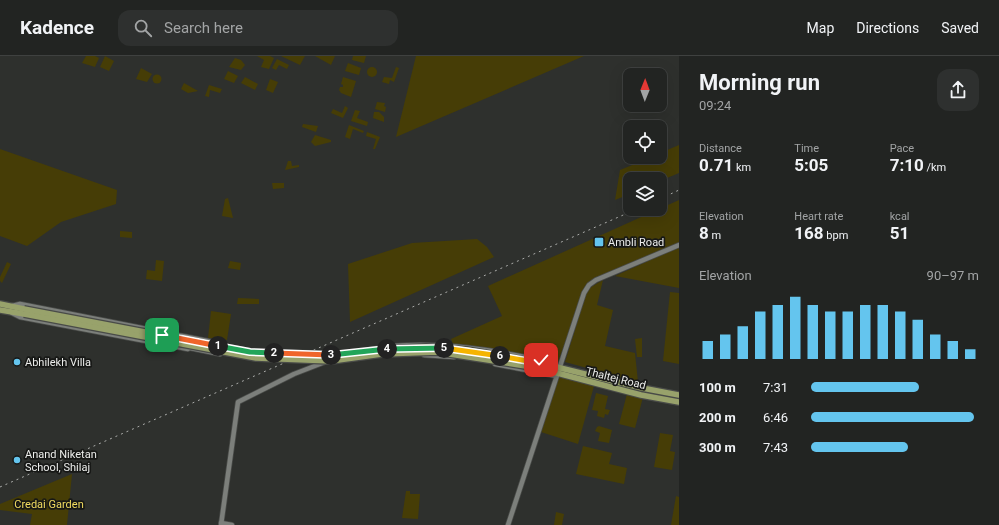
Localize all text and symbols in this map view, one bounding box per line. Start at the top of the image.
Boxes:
search box [118,10,398,46]
text: Kadence [20,16,94,39]
icon: search [132,17,154,39]
text: Search here [164,19,243,37]
text: Map [807,20,834,36]
text: Directions [856,20,919,36]
text: Saved [941,20,979,36]
north arrow [623,68,667,112]
map controls [623,68,667,216]
button: share [937,69,979,111]
text: Morning run [699,70,820,95]
text: 09:24 [699,98,731,113]
button: locate [623,120,667,164]
text: Distance [699,142,742,155]
text: Time [794,142,819,155]
text: Pace [890,142,914,155]
text: 0.71 [699,155,733,175]
text: 5:05 [794,155,828,175]
text: 7:10 [890,155,924,175]
text: km [733,161,751,174]
text: /km [924,161,946,174]
button: layers [623,172,667,216]
text: Elevation [699,210,744,223]
text: Heart rate [794,210,843,223]
text: kcal [890,210,910,223]
text: 8 [699,223,709,243]
text: 168 [794,223,824,243]
text: 51 [890,223,909,243]
text: m [709,229,721,242]
text: bpm [824,229,848,242]
marker: Ambli Road [593,236,605,248]
place label: Ambli Road [608,236,664,249]
text: Elevation [699,268,752,283]
text: 90–97 m [927,268,979,283]
pin [145,318,179,352]
icon: arrive [151,324,173,346]
pin: 1 [208,336,228,356]
pin: 5 [434,338,454,358]
text: 1 [215,339,221,352]
pin: 4 [377,339,397,359]
text: 5 [441,341,447,354]
text: 4 [384,342,390,355]
pin: 2 [264,343,284,363]
pin [524,343,558,377]
pin: 3 [321,345,341,365]
text: 2 [271,346,277,359]
pin: 6 [490,346,510,366]
text: 3 [328,348,334,361]
text: 6 [497,349,503,362]
icon: check [530,349,552,371]
place label: Abhilekh Villa [25,356,91,369]
marker: Abhilekh Villa [12,357,22,367]
street label: Thaltej Road [585,365,647,392]
text: 100 m [699,380,736,395]
text: 7:31 [763,380,788,395]
text: 200 m [699,410,736,425]
text: 6:46 [763,410,788,425]
text: 300 m [699,440,736,455]
text: 7:43 [763,440,788,455]
place label: Anand Niketan School, Shilaj [25,448,97,474]
marker: Anand Niketan School, Shilaj [12,455,22,465]
park label: Credai Garden [14,498,84,511]

